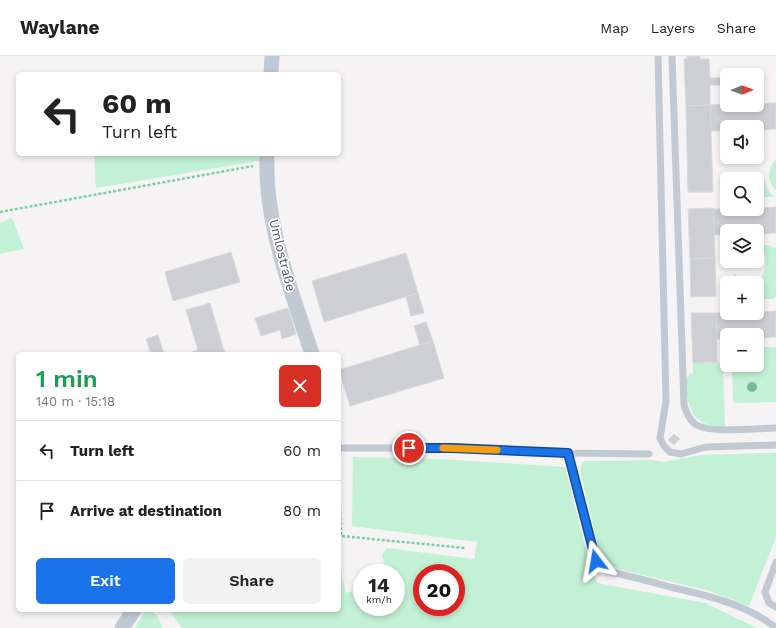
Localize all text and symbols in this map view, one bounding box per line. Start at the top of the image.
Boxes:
text: Waylane [20,16,99,39]
text: Map [600,20,629,36]
text: Layers [651,20,695,36]
text: Share [717,20,756,36]
north arrow [720,68,764,112]
map controls [720,68,764,372]
text: 60 m [102,87,172,120]
icon: left [36,88,88,140]
button: sound [720,120,764,164]
text: Turn left [102,121,177,142]
button: search [720,172,764,216]
street label: Umlostraße [266,218,299,293]
button: layers [720,224,764,268]
button: + [720,276,764,320]
button: − [720,328,764,372]
text: 1 min [36,365,98,393]
button: close [279,365,321,407]
text: 140 m · 15:18 [36,394,115,409]
pin [392,431,426,465]
icon: arrive [398,437,420,459]
icon: left [36,440,58,462]
text: Turn left [70,442,134,460]
text: 60 m [283,442,321,460]
icon: arrive [36,500,58,522]
text: Arrive at destination [70,502,222,520]
text: 80 m [283,502,321,520]
position arrow [575,540,617,582]
button: Exit [36,558,175,604]
button: Share [183,558,321,604]
speed limit sign: 20 [413,564,465,616]
text: 14 [368,573,390,597]
text: km/h [366,594,392,605]

